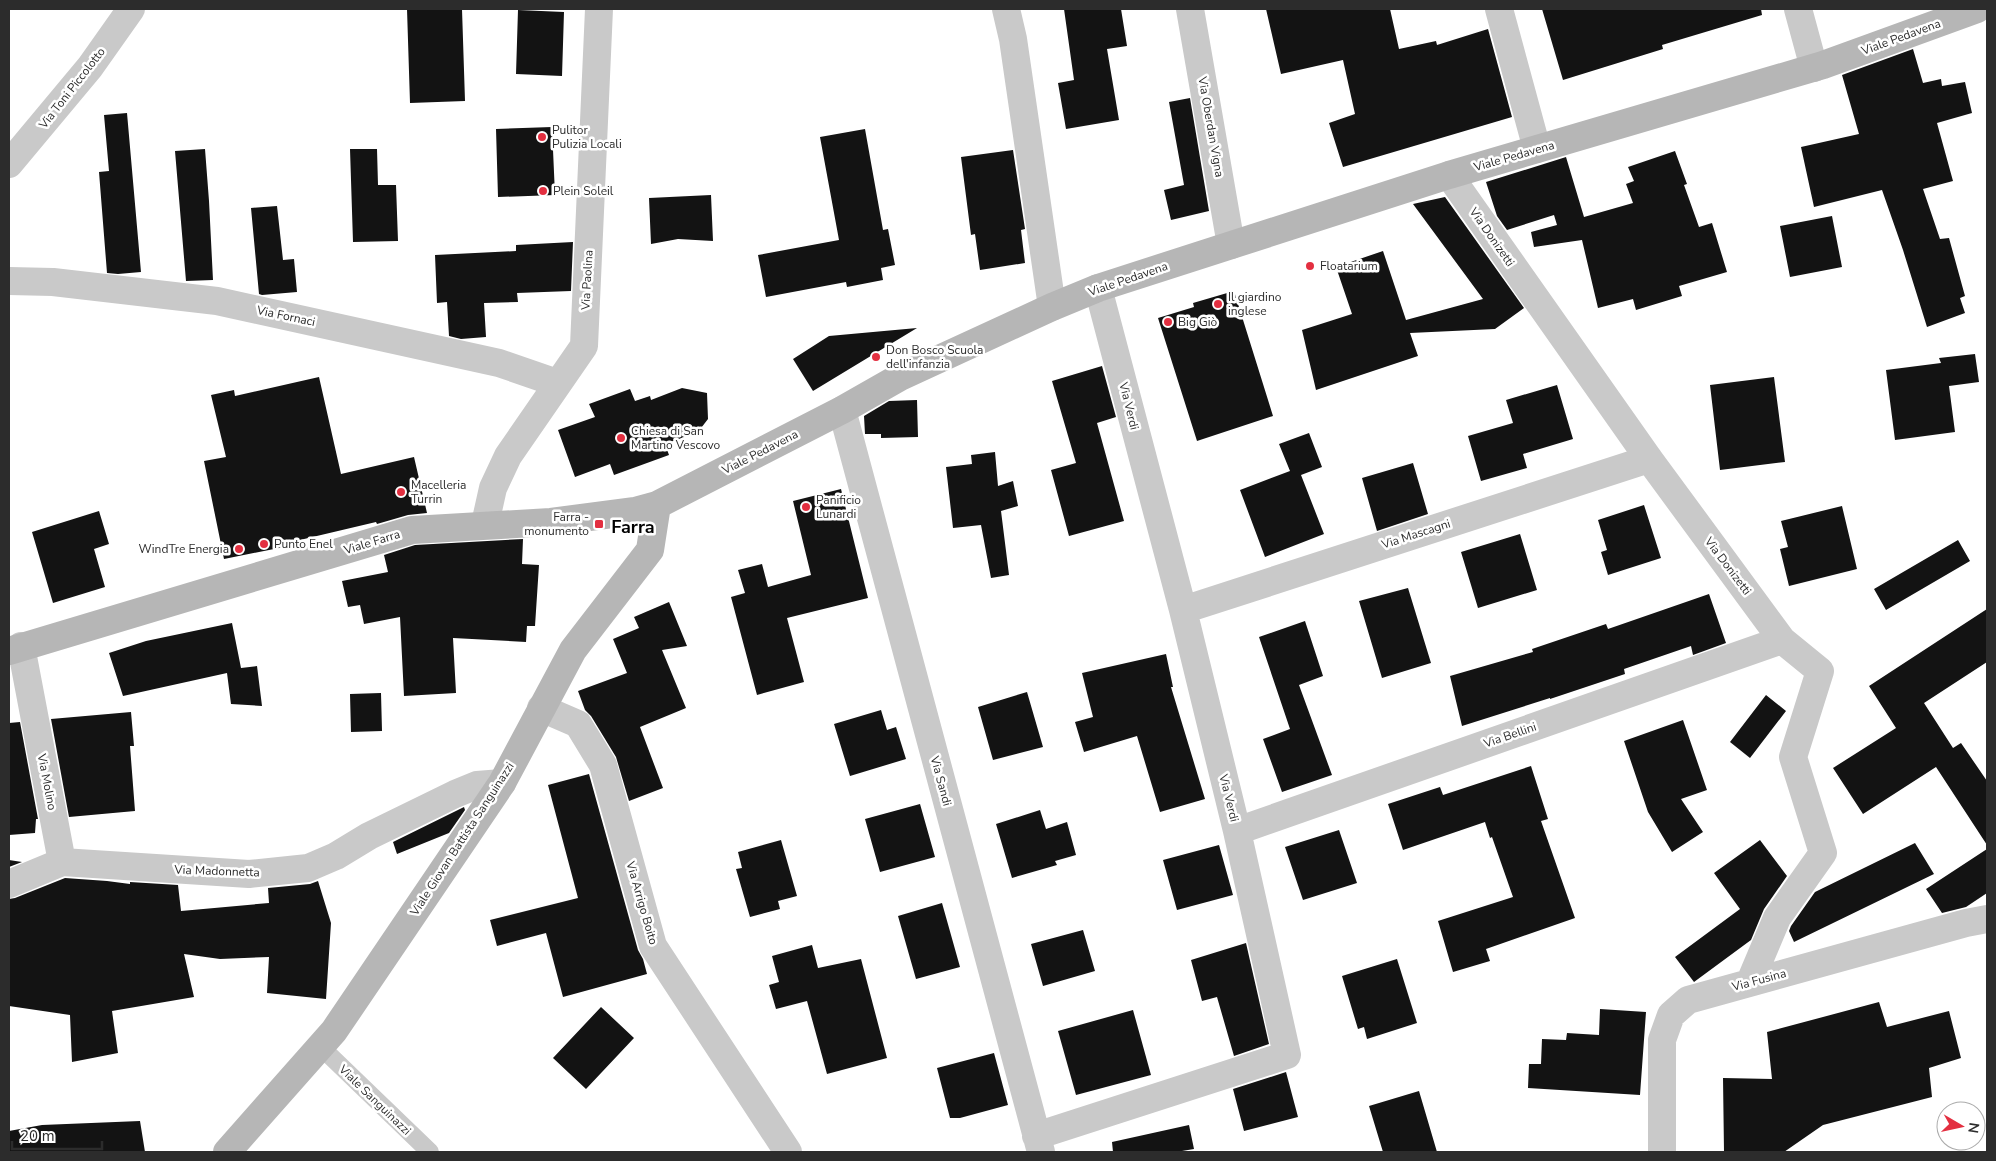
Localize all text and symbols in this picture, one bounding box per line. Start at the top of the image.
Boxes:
street label: Viale Pedavena [1858,15,1943,59]
street label: Via Toni Piccolotto [35,44,109,133]
street label: Via Oberdan Vigna [1194,74,1228,179]
place label: Pulitor Pulizia Locali [552,122,622,152]
marker: Pulitor Pulizia Locali [536,131,548,143]
street label: Viale Pedavena [1471,137,1556,175]
place label: Plein Soleil [553,183,614,199]
marker: Plein Soleil [537,185,549,197]
street label: Via Donizetti [1465,204,1518,270]
street label: Via Paolina [577,249,597,312]
street label: Viale Pedavena [1085,258,1170,300]
place label: Floatarium [1320,258,1378,274]
marker: Floatarium [1304,260,1316,272]
place label: Il giardino inglese [1228,289,1282,319]
marker: Il giardino inglese [1212,298,1224,310]
street label: Via Fornaci [254,302,317,330]
place label: Big Giò [1178,314,1218,330]
marker: Big Giò [1162,316,1174,328]
place label: Don Bosco Scuola dell'infanzia [886,342,983,372]
marker: Don Bosco Scuola dell'infanzia [870,351,882,363]
street label: Via Verdi [1115,380,1143,431]
place label: Chiesa di San Martino Vescovo [631,423,721,453]
street label: Viale Pedavena [718,426,801,478]
marker: Chiesa di San Martino Vescovo [615,432,627,444]
place label: Macelleria Turrin [411,477,466,507]
marker: Macelleria Turrin [395,486,407,498]
place label: Panificio Lunardi [816,492,861,522]
marker: Panificio Lunardi [800,501,812,513]
place label: Farra - monumento [524,509,589,539]
district label: Farra [611,515,655,539]
street label: Via Mascagni [1379,515,1452,553]
marker: Farra - monumento [593,518,605,530]
street label: Viale Farra [341,526,402,558]
street label: Via Donizetti [1700,533,1755,598]
place label: Punto Enel [274,536,333,552]
marker: Punto Enel [258,538,270,550]
place label: WindTre Energia [139,541,229,557]
marker: WindTre Energia [233,543,245,555]
street label: Via Bellini [1481,719,1538,752]
street label: Via Molino [33,751,60,812]
street label: Via Sandi [926,753,955,808]
street label: Viale Giovan Battista Sanguinazzi [406,759,518,920]
street label: Via Verdi [1215,772,1243,823]
street label: Via Arrigo Boito [622,859,662,947]
street label: Via Madonnetta [173,861,260,880]
street label: Via Fusina [1729,965,1788,995]
street label: Viale Sanguinazzi [335,1061,415,1139]
north arrow [1936,1101,1986,1151]
scale bar [12,1118,102,1150]
text: N [1963,1121,1984,1135]
text: 20 m [20,1126,55,1146]

